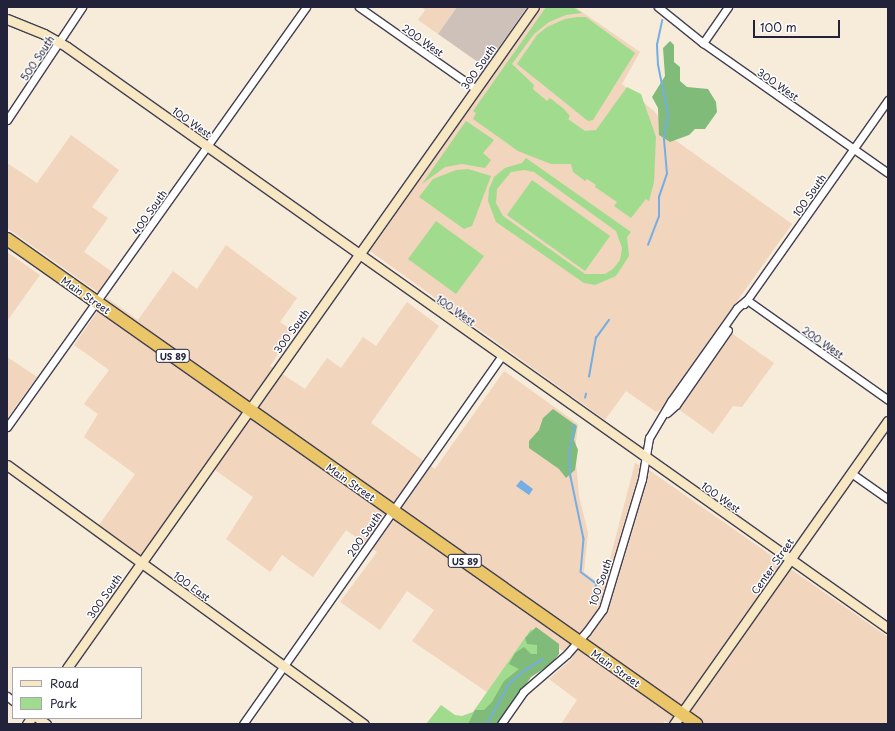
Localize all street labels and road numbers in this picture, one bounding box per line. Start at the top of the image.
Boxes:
street label: 200 West [400,21,446,59]
street label: 500 South [18,33,56,83]
street label: 300 South [458,42,498,92]
street label: 300 West [755,65,801,103]
street label: 100 West [170,104,214,140]
street label: 100 South [790,171,828,219]
street label: 400 South [129,187,169,237]
street label: Main Street [59,274,113,316]
street label: 100 West [434,292,478,328]
street label: 300 South [271,306,311,356]
street label: 200 West [800,323,846,361]
road number: US 89 [155,349,191,363]
street label: Main Street [324,461,378,503]
street label: 100 West [699,479,743,515]
street label: 200 South [344,509,384,559]
street label: Center Street [748,536,796,596]
road number: US 89 [447,554,483,568]
street label: 100 South [586,556,614,608]
street label: 100 East [171,568,213,604]
street label: 300 South [84,571,124,621]
street label: Main Street [589,647,643,689]

